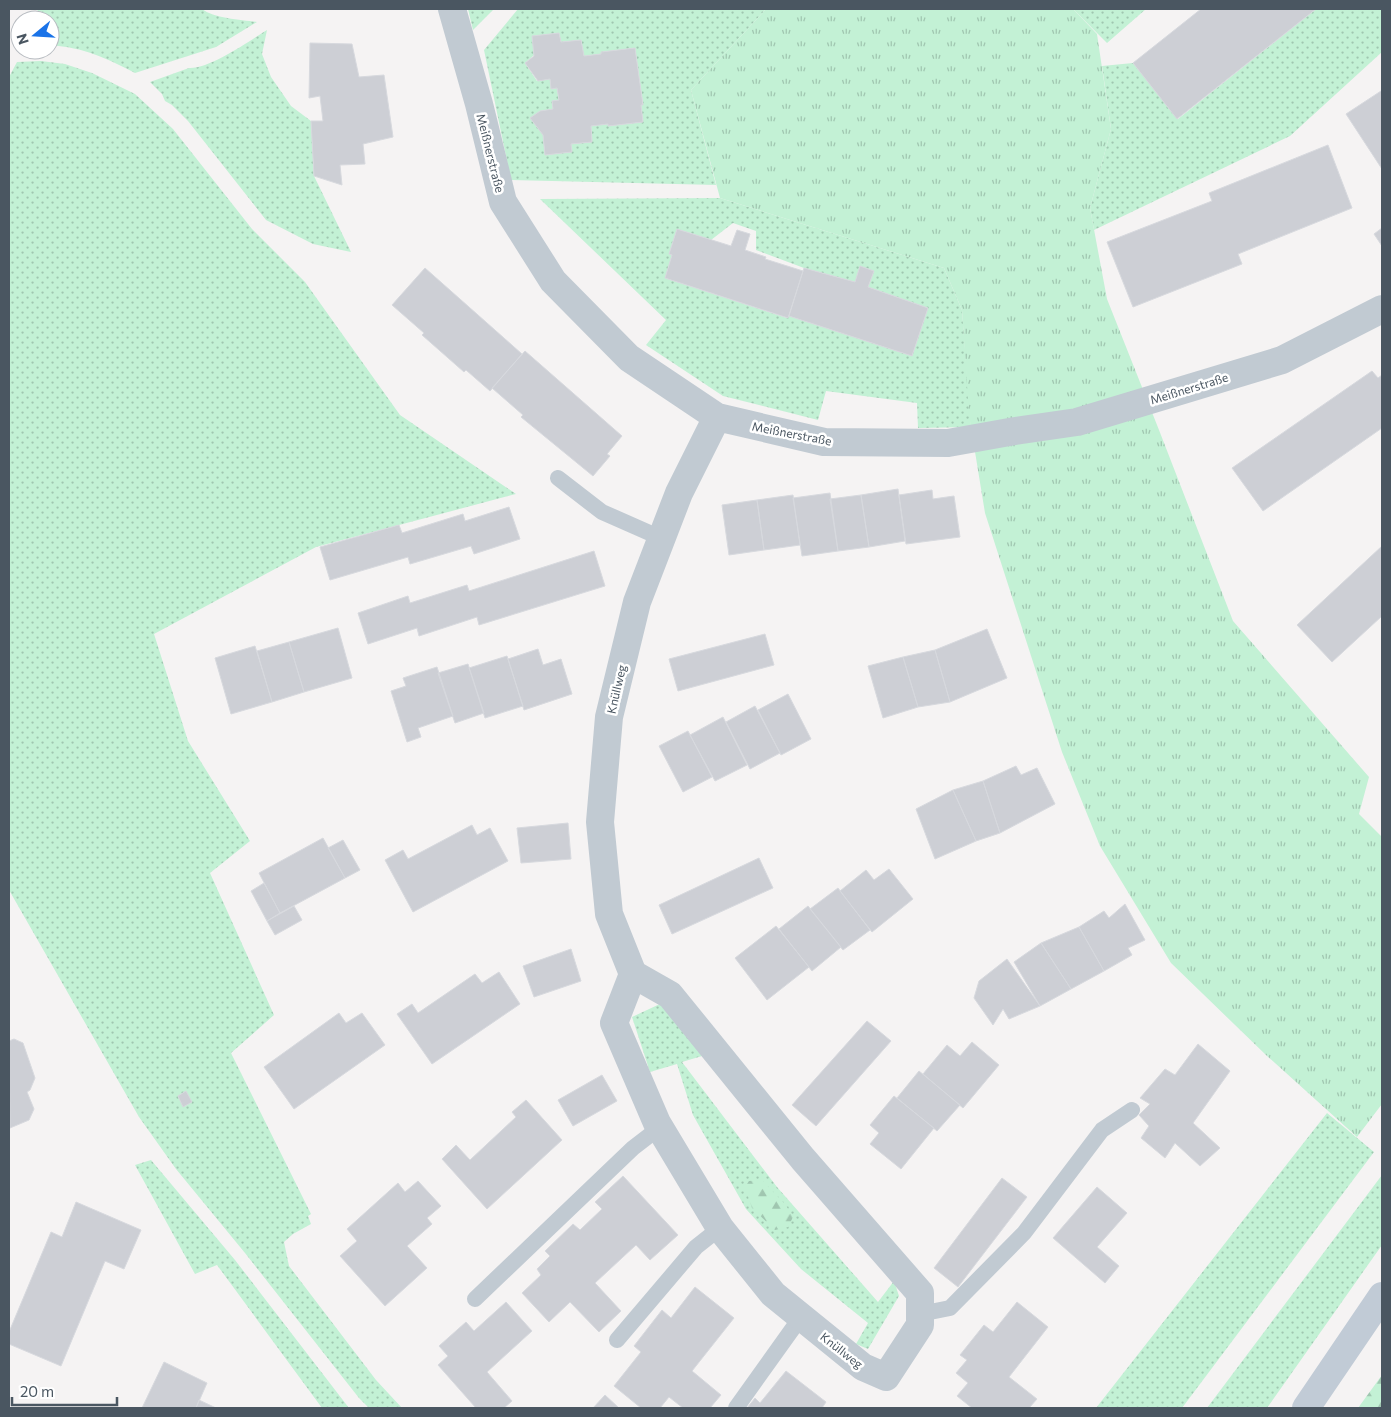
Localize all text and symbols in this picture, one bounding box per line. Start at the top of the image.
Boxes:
north arrow [10,10,60,60]
text: N [12,32,32,47]
street label: Meißnerstraße [474,112,508,194]
street label: Meißnerstraße [1148,369,1230,407]
street label: Meißnerstraße [751,418,833,448]
street label: Knüllweg [604,663,629,715]
street label: Knüllweg [818,1329,866,1371]
scale bar [12,1374,118,1406]
text: 20 m [20,1382,54,1400]

